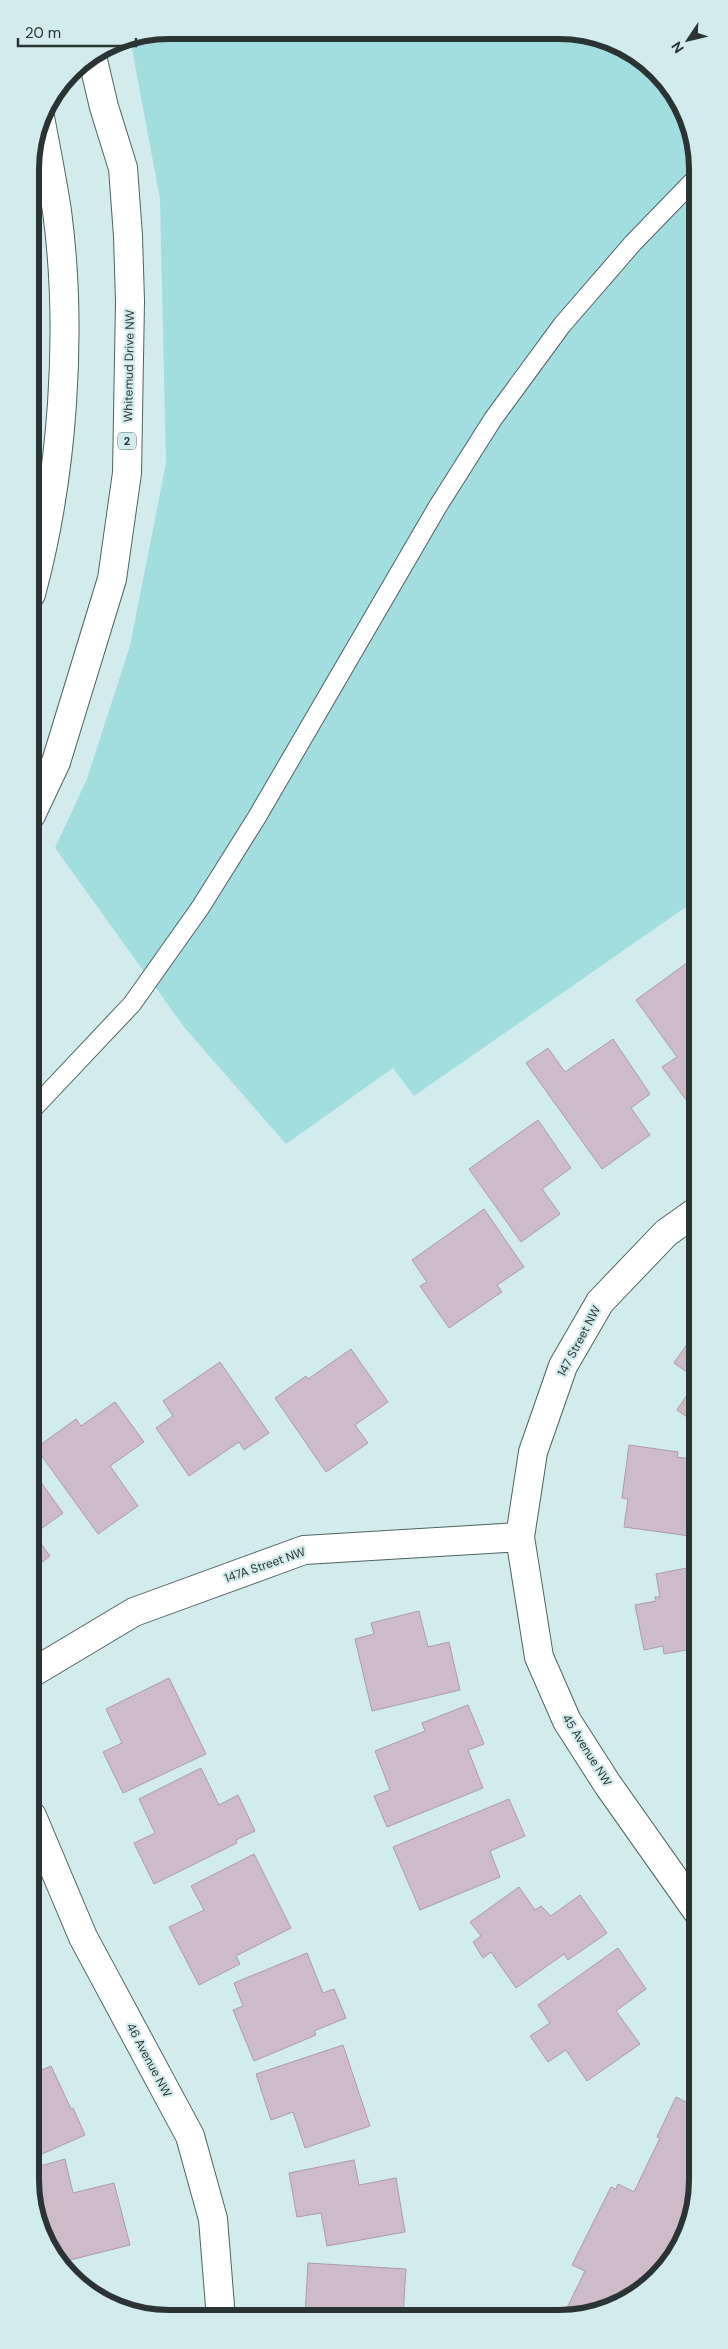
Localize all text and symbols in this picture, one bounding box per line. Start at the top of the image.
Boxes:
scale bar [18,15,135,47]
north arrow [663,15,713,65]
text: 20 m [25,23,61,43]
text: N [667,38,688,57]
street label: Whitemud Drive NW [120,309,138,422]
road number: 2 [118,432,136,450]
street label: 147 Street NW [554,1303,604,1379]
street label: 147A Street NW [222,1544,308,1586]
street label: 45 Avenue NW [559,1711,616,1789]
street label: 46 Avenue NW [123,2020,175,2100]

